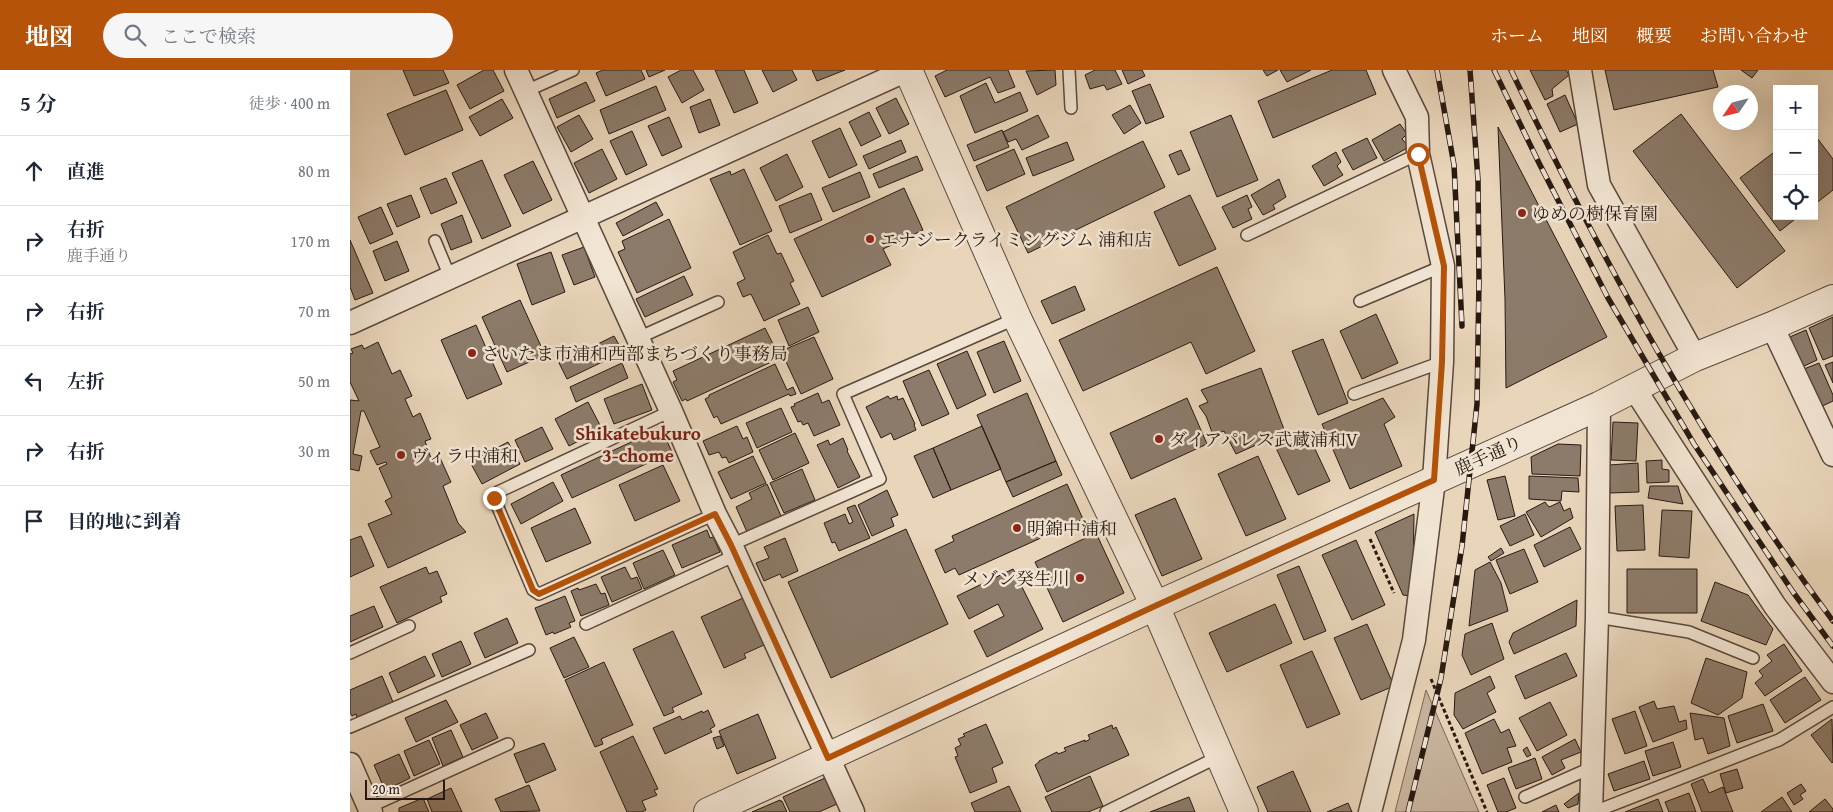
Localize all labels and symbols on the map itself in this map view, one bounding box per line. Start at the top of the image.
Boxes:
north arrow [1713,85,1758,130]
route start [1407,143,1430,166]
place label: ゆめの樹保育園 [1532,200,1658,227]
marker: ゆめの樹保育園 [1516,207,1528,219]
place label: エナジークライミングジム 浦和店 [880,226,1152,253]
marker: エナジークライミングジム 浦和店 [864,233,876,245]
place label: さいたま市浦和西部まちづくり事務局 [482,340,788,367]
marker: さいたま市浦和西部まちづくり事務局 [466,347,478,359]
district label: Shikatebukuro 3-chome [575,419,701,469]
place label: ダイアパレス武蔵浦和Ⅴ [1169,426,1358,453]
street label: 鹿手通り [1450,428,1526,482]
marker: ダイアパレス武蔵浦和Ⅴ [1153,433,1165,445]
place label: ヴィラ中浦和 [411,442,518,469]
marker: ヴィラ中浦和 [395,449,407,461]
route end [483,487,506,510]
place label: 明錦中浦和 [1027,515,1117,542]
marker: 明錦中浦和 [1011,522,1023,534]
place label: メゾン癸生川 [963,565,1070,592]
marker: メゾン癸生川 [1074,572,1086,584]
scale bar [365,777,445,800]

